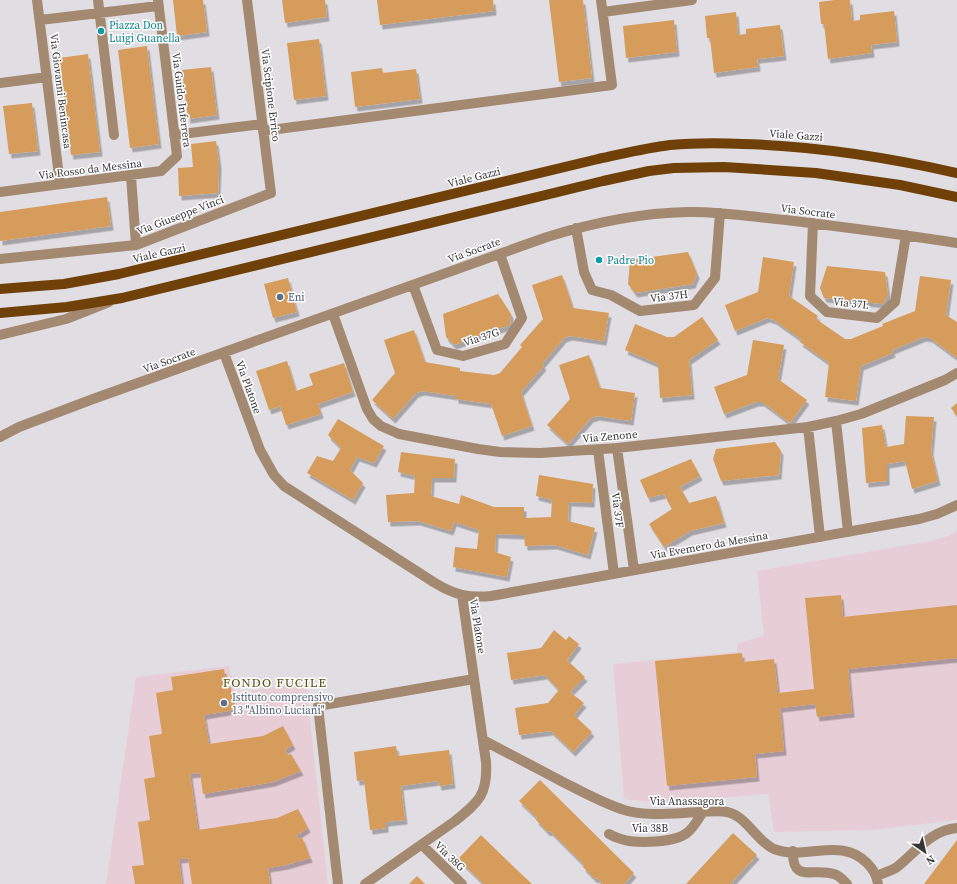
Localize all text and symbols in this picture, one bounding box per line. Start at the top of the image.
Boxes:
place label: Piazza Don Luigi Guanella [109,18,181,46]
marker: Piazza Don Luigi Guanella [96,26,106,36]
street label: Via Giovanni Benincasa [46,33,75,150]
street label: Via Scipione Errico [257,48,284,143]
street label: Via Guido Inferrera [168,52,195,149]
street label: Viale Gazzi [769,126,823,145]
street label: Via Rosso da Messina [37,156,143,183]
street label: Viale Gazzi [446,164,502,191]
street label: Via Giuseppe Vinci [134,192,226,239]
street label: Via Socrate [780,201,836,222]
street label: Via Socrate [446,234,503,267]
street label: Viale Gazzi [131,240,187,267]
place label: Padre Pio [607,253,654,268]
marker: Padre Pio [594,255,604,265]
street label: Via 37H [649,287,689,306]
place label: Eni [288,290,305,305]
marker: Eni [275,292,285,302]
street label: Via 37L [832,294,870,313]
street label: Via 37G [461,324,502,350]
street label: Via Socrate [141,344,198,377]
street label: Via Platone [232,358,265,416]
street label: Via Zenone [582,427,639,446]
street label: Via 37F [608,491,627,529]
street label: Via Evemero da Messina [649,528,769,563]
street label: Via Platone [466,597,489,655]
district label: FONDO FUCILE [223,674,327,691]
place label: Istituto comprensivo 13 "Albino Luciani" [232,690,333,718]
marker: Istituto comprensivo 13 "Albino Luciani" [219,698,229,708]
street label: Via Anassagora [650,794,725,809]
street label: Via 38B [632,821,668,836]
north arrow [905,832,945,872]
street label: Via 38G [431,838,469,875]
text: N [923,851,938,868]

